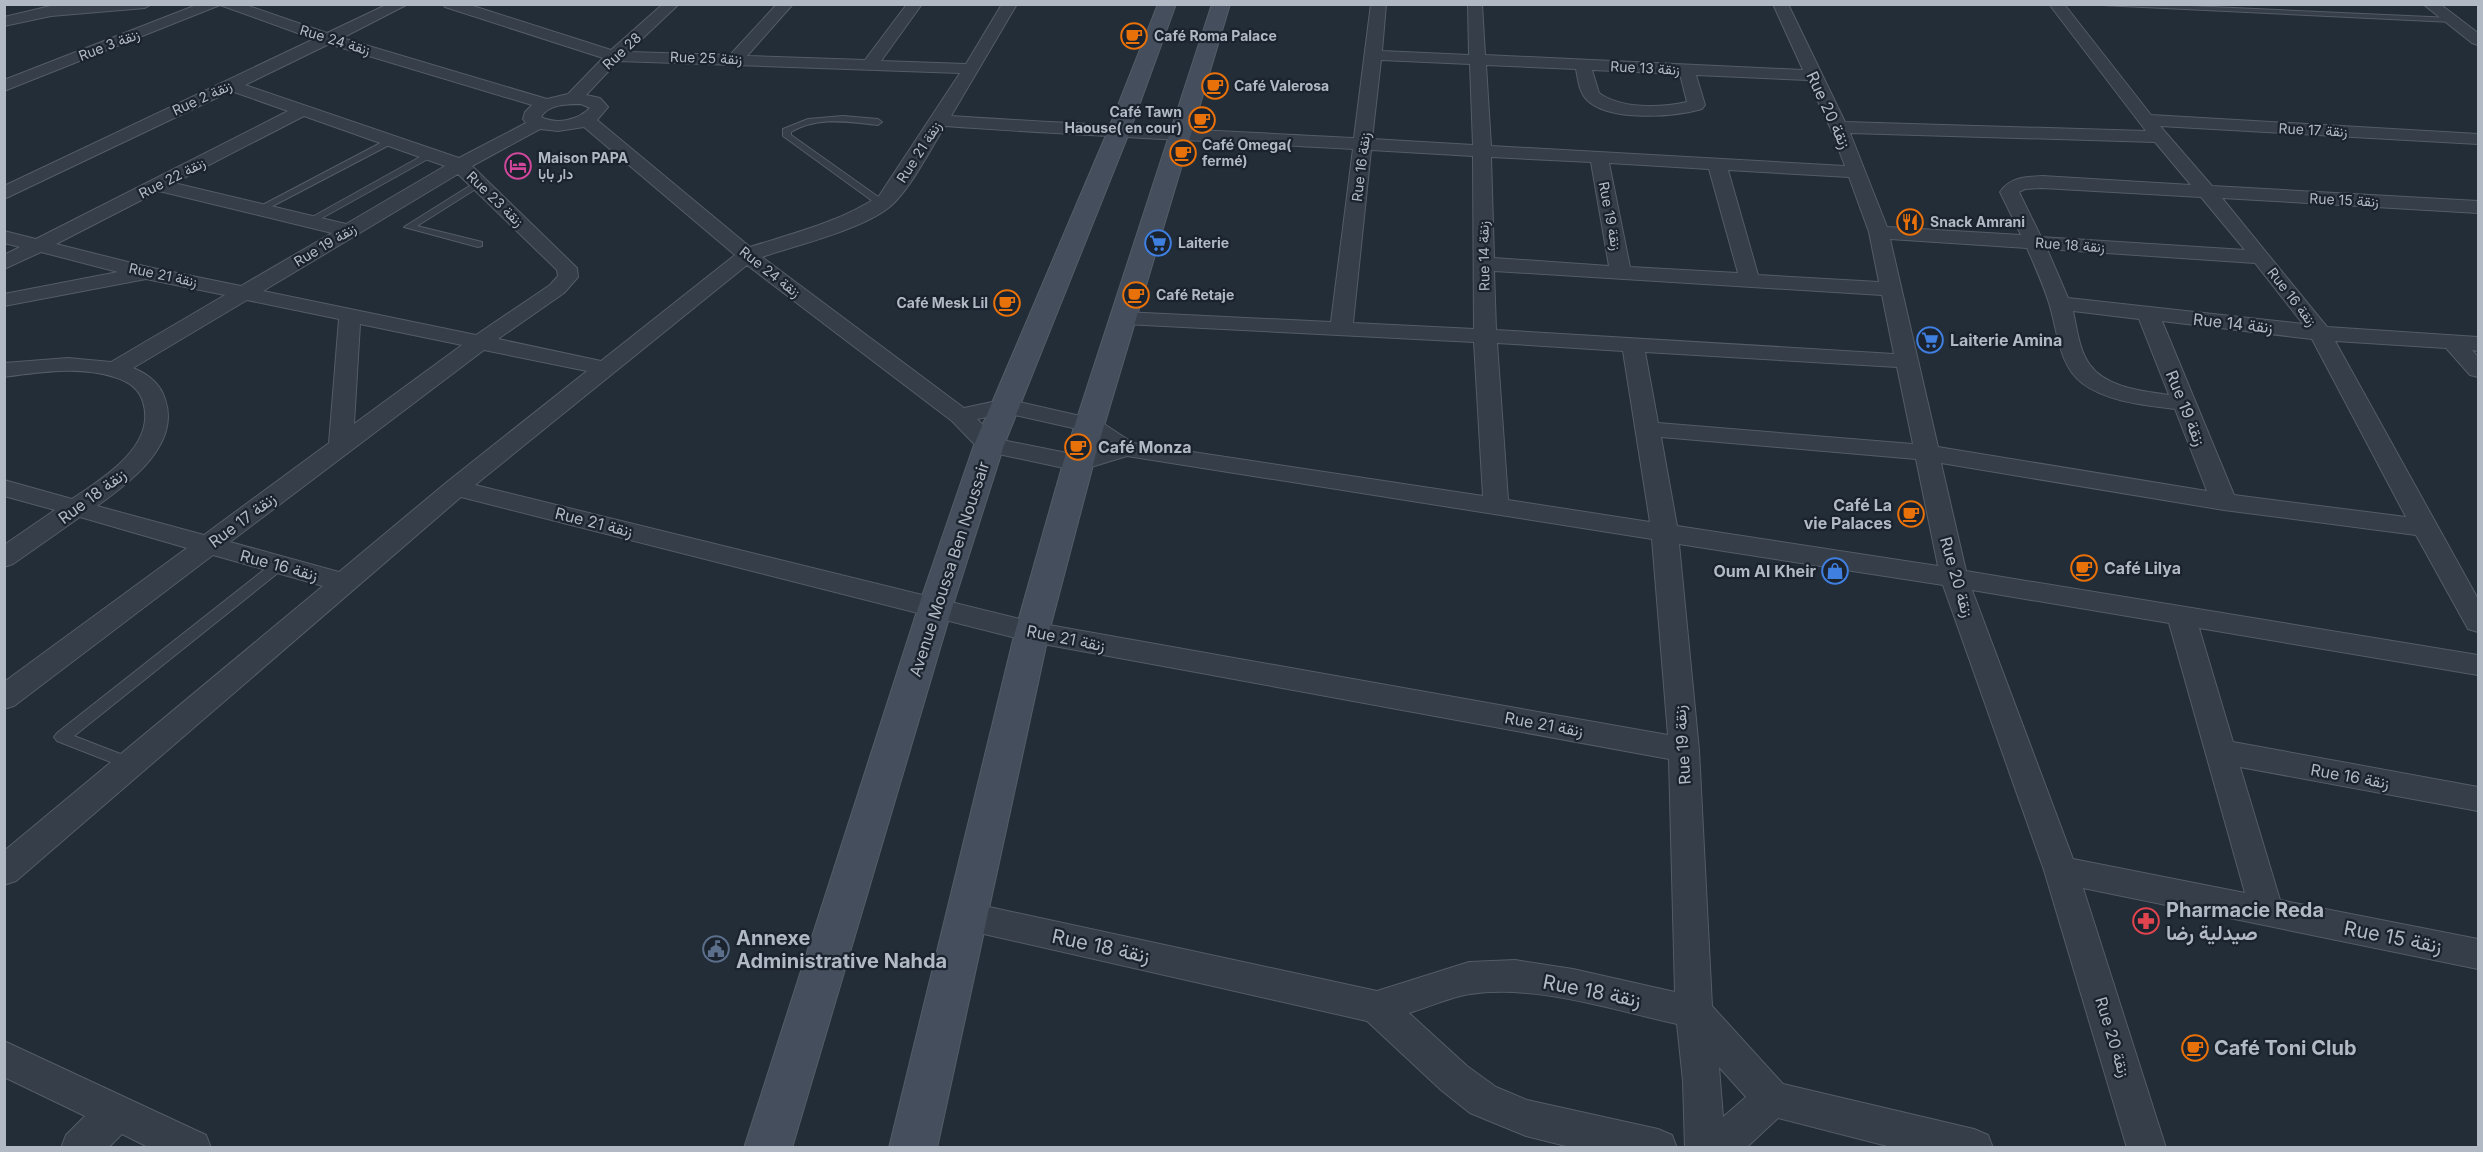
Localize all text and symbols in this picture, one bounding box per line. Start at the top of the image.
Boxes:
street label: Rue 24 زنقة [298,21,373,59]
cafe icon: Café Roma Palace [1119,21,1149,51]
street label: Rue 3 زنقة [76,25,142,65]
place label: Café Roma Palace [1154,27,1277,44]
street label: Rue 28 [599,29,644,73]
street label: Rue 25 زنقة [669,48,743,68]
street label: Rue 13 زنقة [1610,57,1680,79]
street label: Rue 20 زنقة [1801,68,1856,152]
cafe icon: Café Valerosa [1200,71,1230,101]
street label: Rue 2 زنقة [169,76,235,120]
place label: Café Valerosa [1234,77,1329,94]
place label: Café Tawn Haouse( en cour) [1064,103,1182,136]
cafe icon: Café Tawn Haouse( en cour) [1187,105,1217,135]
street label: Rue 21 زنقة [892,118,946,186]
street label: Rue 17 زنقة [2278,119,2348,141]
street label: Rue 16 زنقة [1348,131,1374,203]
place label: Café Omega( fermé) [1202,136,1292,169]
cafe icon: Café Omega( fermé) [1168,138,1198,168]
place label: Maison PAPA دار بابا [538,149,629,183]
hotel icon: Maison PAPA دار بابا [503,151,533,181]
street label: Rue 22 زنقة [136,153,209,202]
street label: Rue 23 زنقة [463,167,527,231]
street label: Rue 19 زنقة [1595,180,1626,252]
street label: Rue 15 زنقة [2309,189,2379,211]
restaurant icon: Snack Amrani [1895,207,1925,237]
place label: Snack Amrani [1930,213,2025,230]
street label: Rue 19 زنقة [290,219,360,271]
street label: Rue 14 زنقة [1474,221,1494,291]
supermarket icon: Laiterie [1143,228,1173,258]
place label: Laiterie [1178,234,1229,251]
street label: Rue 18 زنقة [2035,234,2106,256]
street label: Rue 24 زنقة [736,243,804,302]
street label: Rue 21 زنقة [127,259,199,291]
street label: Rue 16 زنقة [2263,264,2321,330]
cafe icon: Café Retaje [1121,280,1151,310]
place label: Café Retaje [1156,286,1234,303]
cafe icon: Café Mesk Lil [992,288,1022,318]
place label: Café Mesk Lil [896,294,988,311]
street label: Rue 14 زنقة [2192,309,2274,338]
supermarket icon: Laiterie Amina [1915,325,1945,355]
place label: Laiterie Amina [1950,330,2062,350]
street label: Rue 19 زنقة [2161,367,2210,449]
cafe icon: Café Monza [1063,432,1093,462]
place label: Café Monza [1098,437,1192,457]
street label: Avenue Moussa Ben Noussair [905,459,993,679]
street label: Rue 18 زنقة [54,464,130,529]
street label: Rue 17 زنقة [204,488,280,553]
place label: Café La vie Palaces [1804,495,1892,533]
cafe icon: Café La vie Palaces [1896,499,1926,529]
street label: Rue 21 زنقة [553,503,635,542]
street label: Rue 20 زنقة [1935,534,1978,620]
street label: Rue 16 زنقة [238,545,320,586]
cafe icon: Café Lilya [2069,553,2099,583]
shop icon: Oum Al Kheir [1820,556,1850,586]
place label: Café Lilya [2104,558,2181,578]
place label: Oum Al Kheir [1713,561,1816,581]
street label: Rue 21 زنقة [1025,621,1107,656]
street label: Rue 19 زنقة [1669,704,1696,785]
street label: Rue 21 زنقة [1503,707,1585,742]
street label: Rue 16 زنقة [2309,759,2391,794]
place label: Pharmacie Reda صيدلية رضا [2166,898,2324,946]
pharmacy icon: Pharmacie Reda صيدلية رضا [2131,906,2161,936]
street label: Rue 15 زنقة [2342,916,2444,959]
street label: Rue 18 زنقة [1050,924,1152,969]
place label: Annexe Administrative Nahda [736,926,947,973]
public building icon: Annexe Administrative Nahda [701,934,731,964]
street label: Rue 18 زنقة [1541,970,1643,1013]
street label: Rue 20 زنقة [2090,994,2135,1080]
cafe icon: Café Toni Club [2180,1033,2210,1063]
place label: Café Toni Club [2214,1036,2357,1060]

